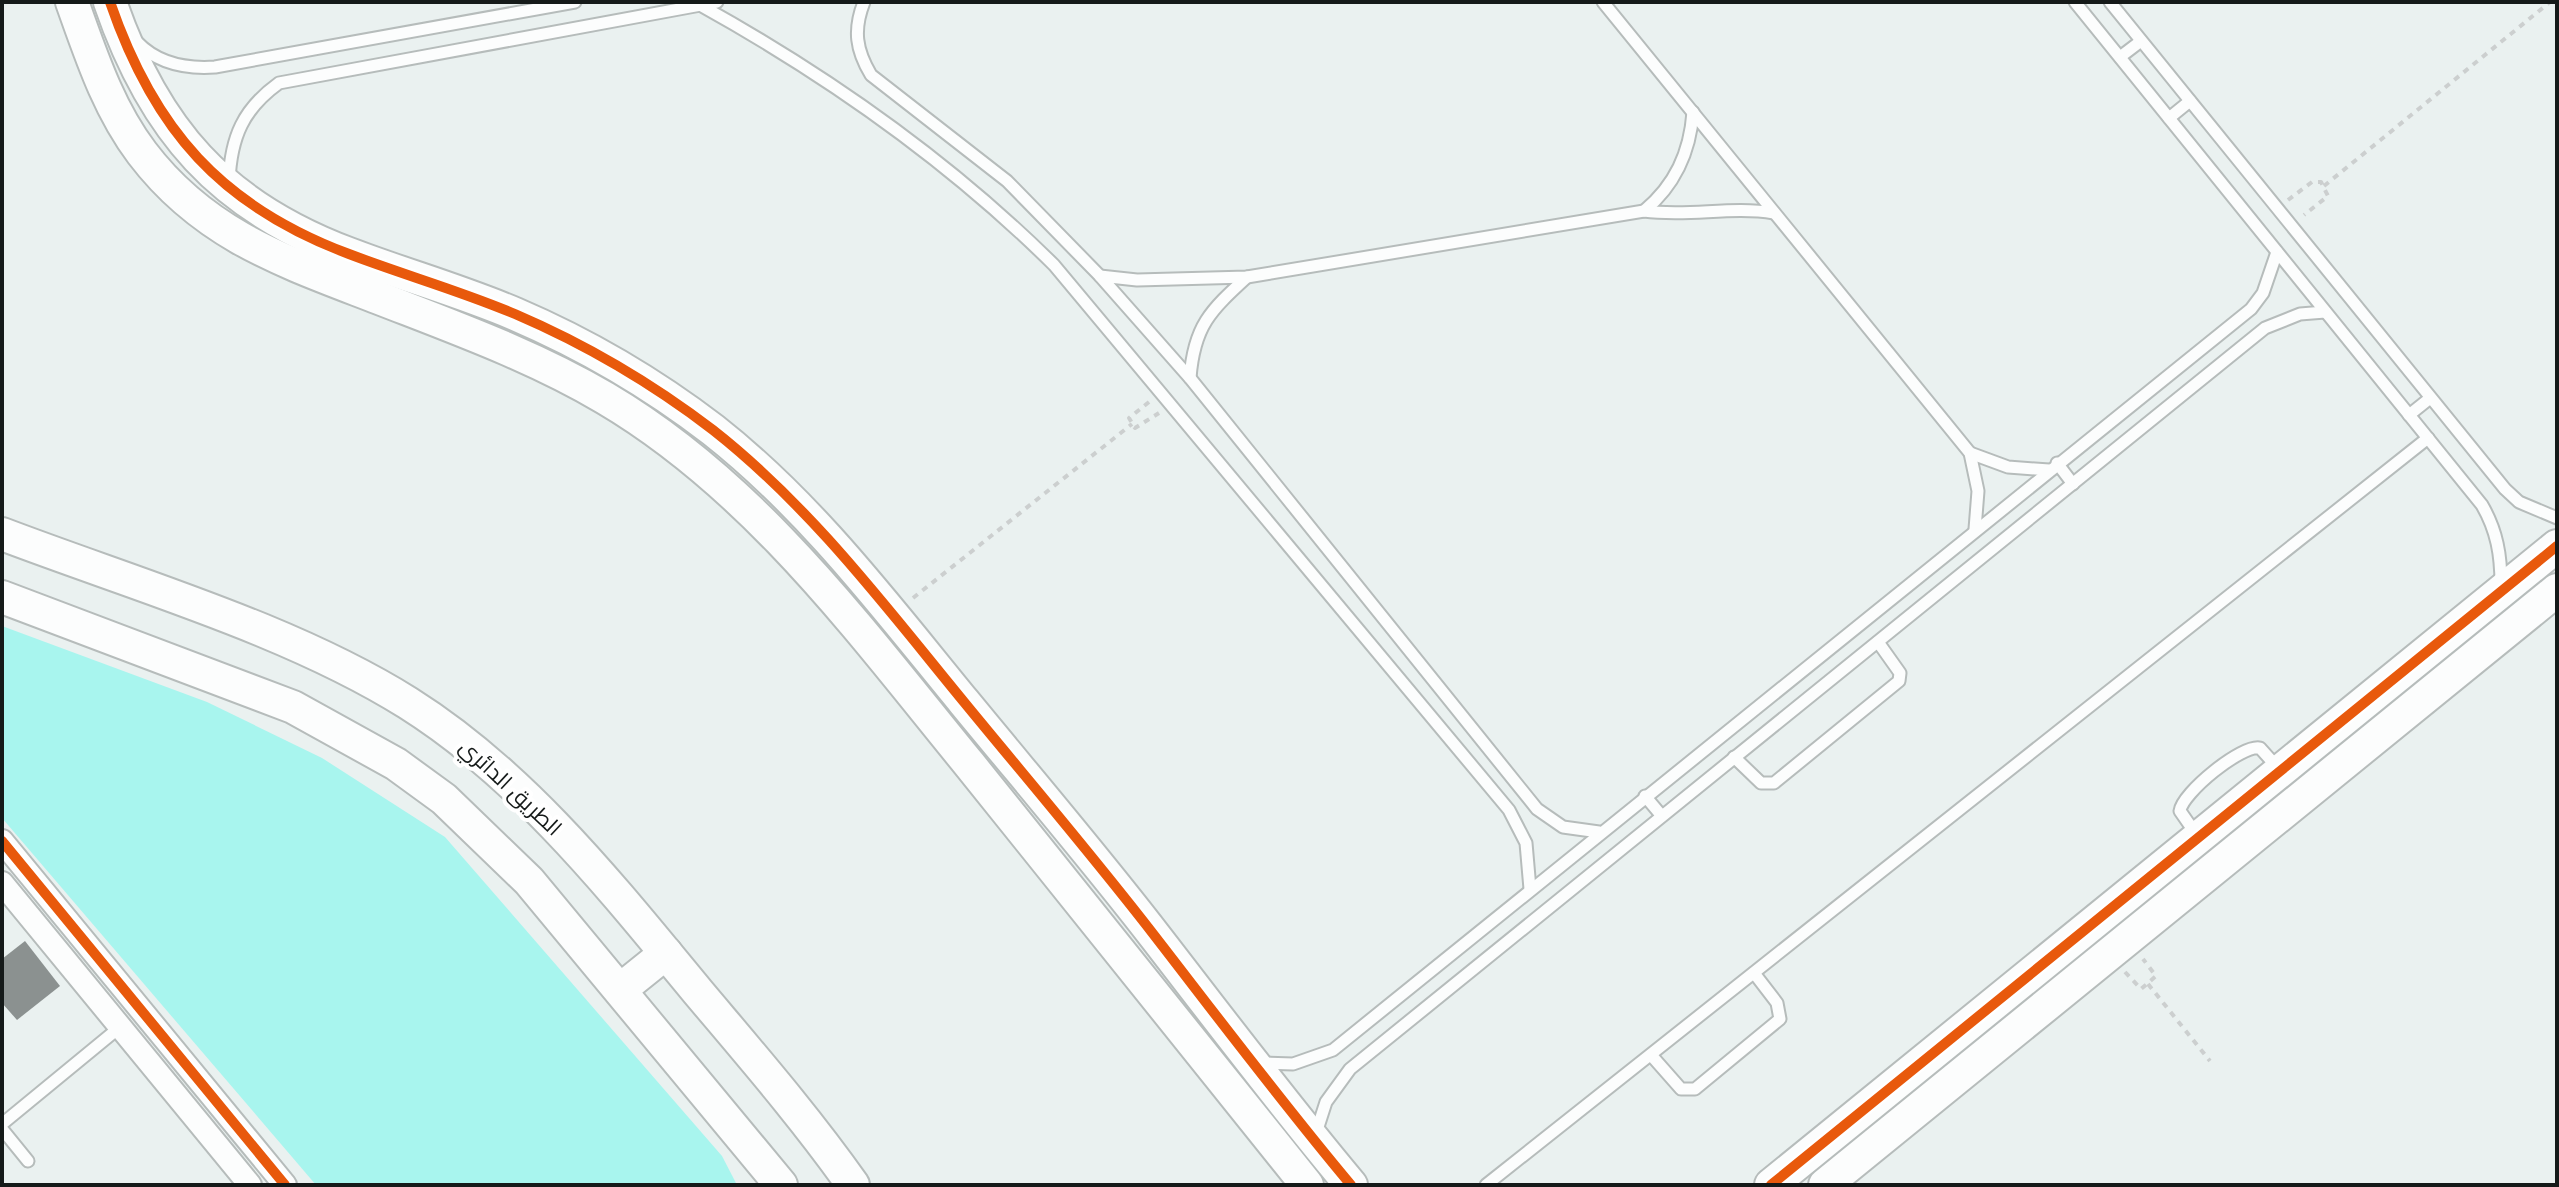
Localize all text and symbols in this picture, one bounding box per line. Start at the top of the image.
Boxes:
street label: الطريق الدائري [452,732,568,844]

